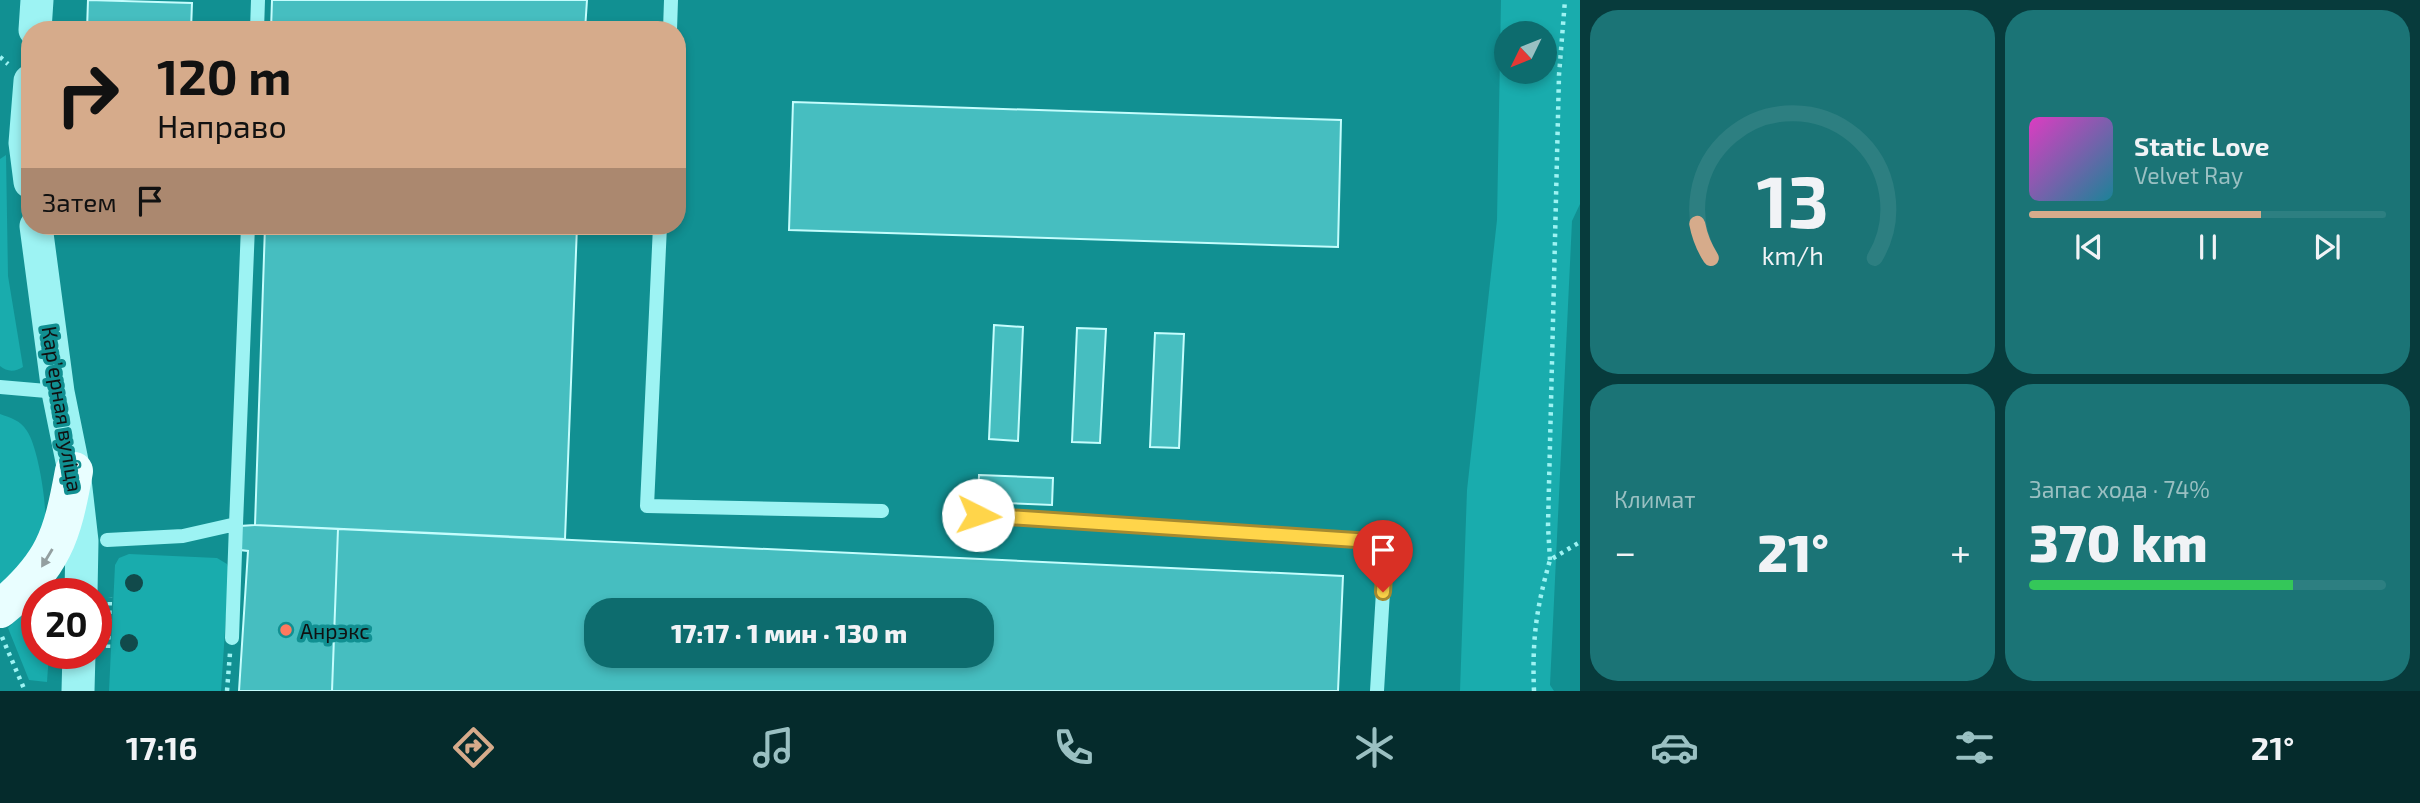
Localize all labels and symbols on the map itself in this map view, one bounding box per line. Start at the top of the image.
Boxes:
north arrow [1494,21,1558,84]
street label: Карʼерная вуліца [37,324,88,494]
position arrow [941,478,1015,552]
pin [1353,520,1413,592]
one-way arrow [41,549,53,568]
speed limit sign: 20 [21,578,112,669]
place label: Анрэкс [300,618,370,643]
marker: Анрэкс [278,622,294,638]

